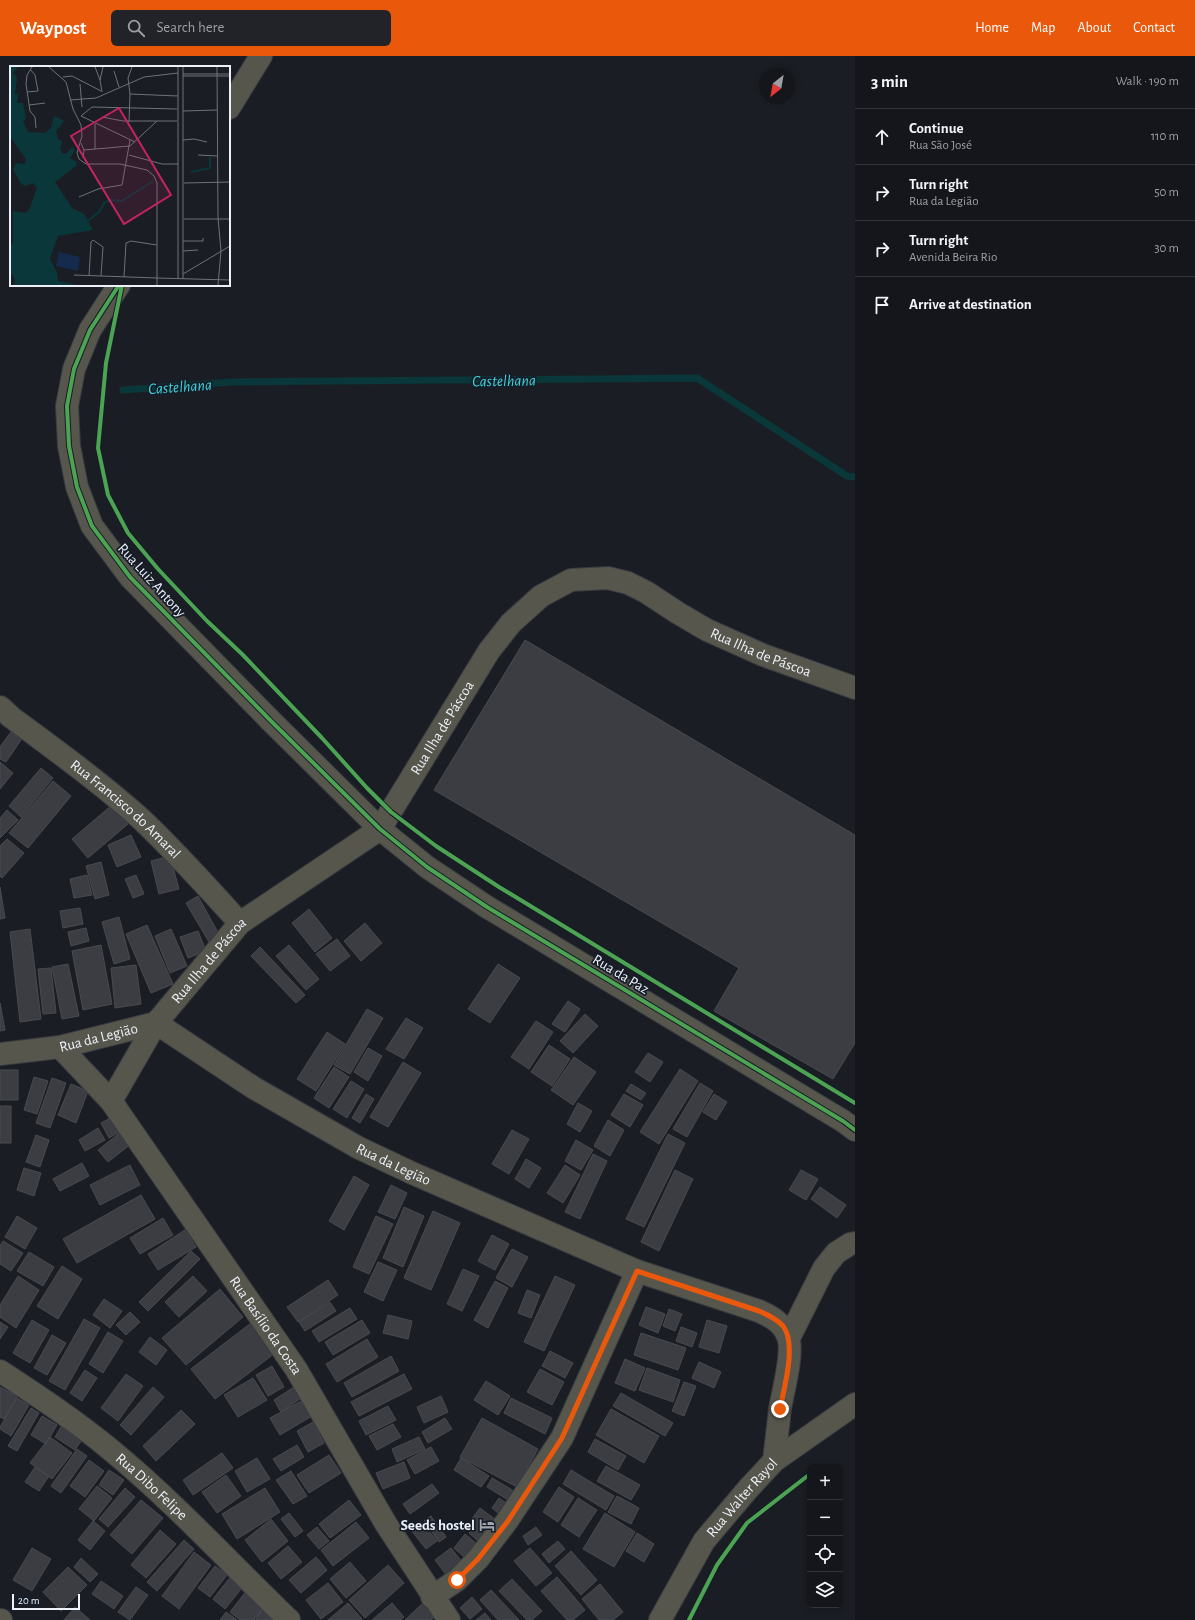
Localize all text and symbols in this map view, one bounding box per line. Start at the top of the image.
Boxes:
search box [111,10,391,46]
icon: search [125,17,147,39]
text: Waypost [20,19,87,38]
text: Search here [157,20,224,35]
text: Home [975,21,1009,35]
text: Map [1031,21,1055,35]
text: About [1077,21,1111,35]
text: Contact [1133,21,1175,35]
inset map [10,66,230,286]
north arrow [759,68,795,104]
text: 3 min [871,73,908,90]
text: Walk · 190 m [1116,75,1179,88]
text: Continue [909,121,964,136]
icon: ahead [871,126,893,148]
text: 110 m [1151,130,1179,143]
text: Rua São José [909,139,972,152]
text: Turn right [909,177,968,192]
icon: right [871,182,893,204]
text: 50 m [1154,186,1179,199]
text: Rua da Legião [909,195,979,208]
text: Turn right [909,233,968,248]
icon: right [871,238,893,260]
text: 30 m [1154,242,1179,255]
text: Avenida Beira Rio [909,251,997,264]
icon: arrive [871,294,893,316]
text: Arrive at destination [909,297,1032,312]
water label: Castelhana [472,372,536,390]
water label: Castelhana [148,377,212,397]
street label: Rua Luiz Antony [115,541,189,620]
street label: Rua Ilha de Páscoa [708,626,813,680]
street label: Rua Ilha de Páscoa [408,678,477,778]
street label: Rua Francisco do Amaral [67,757,183,862]
street label: Rua Ilha de Páscoa [169,914,249,1006]
street label: Rua da Paz [590,952,652,997]
street label: Rua da Legião [58,1021,139,1055]
street label: Rua da Legião [354,1141,433,1188]
street label: Rua Basílio da Costa [226,1274,305,1377]
route end [771,1400,789,1418]
street label: Rua Dibo Felipe [113,1451,190,1523]
street label: Rua Walter Rayol [704,1456,780,1540]
map controls [807,1464,843,1608]
button: + [807,1464,843,1500]
button: − [807,1500,843,1536]
hotel icon: Seeds hostel [478,1516,496,1534]
place label: Seeds hostel [401,1518,475,1533]
button: locate [807,1536,843,1572]
route start [448,1571,466,1589]
button: layers [807,1572,843,1608]
scale bar [12,1592,80,1611]
text: 20 m [18,1595,39,1606]

